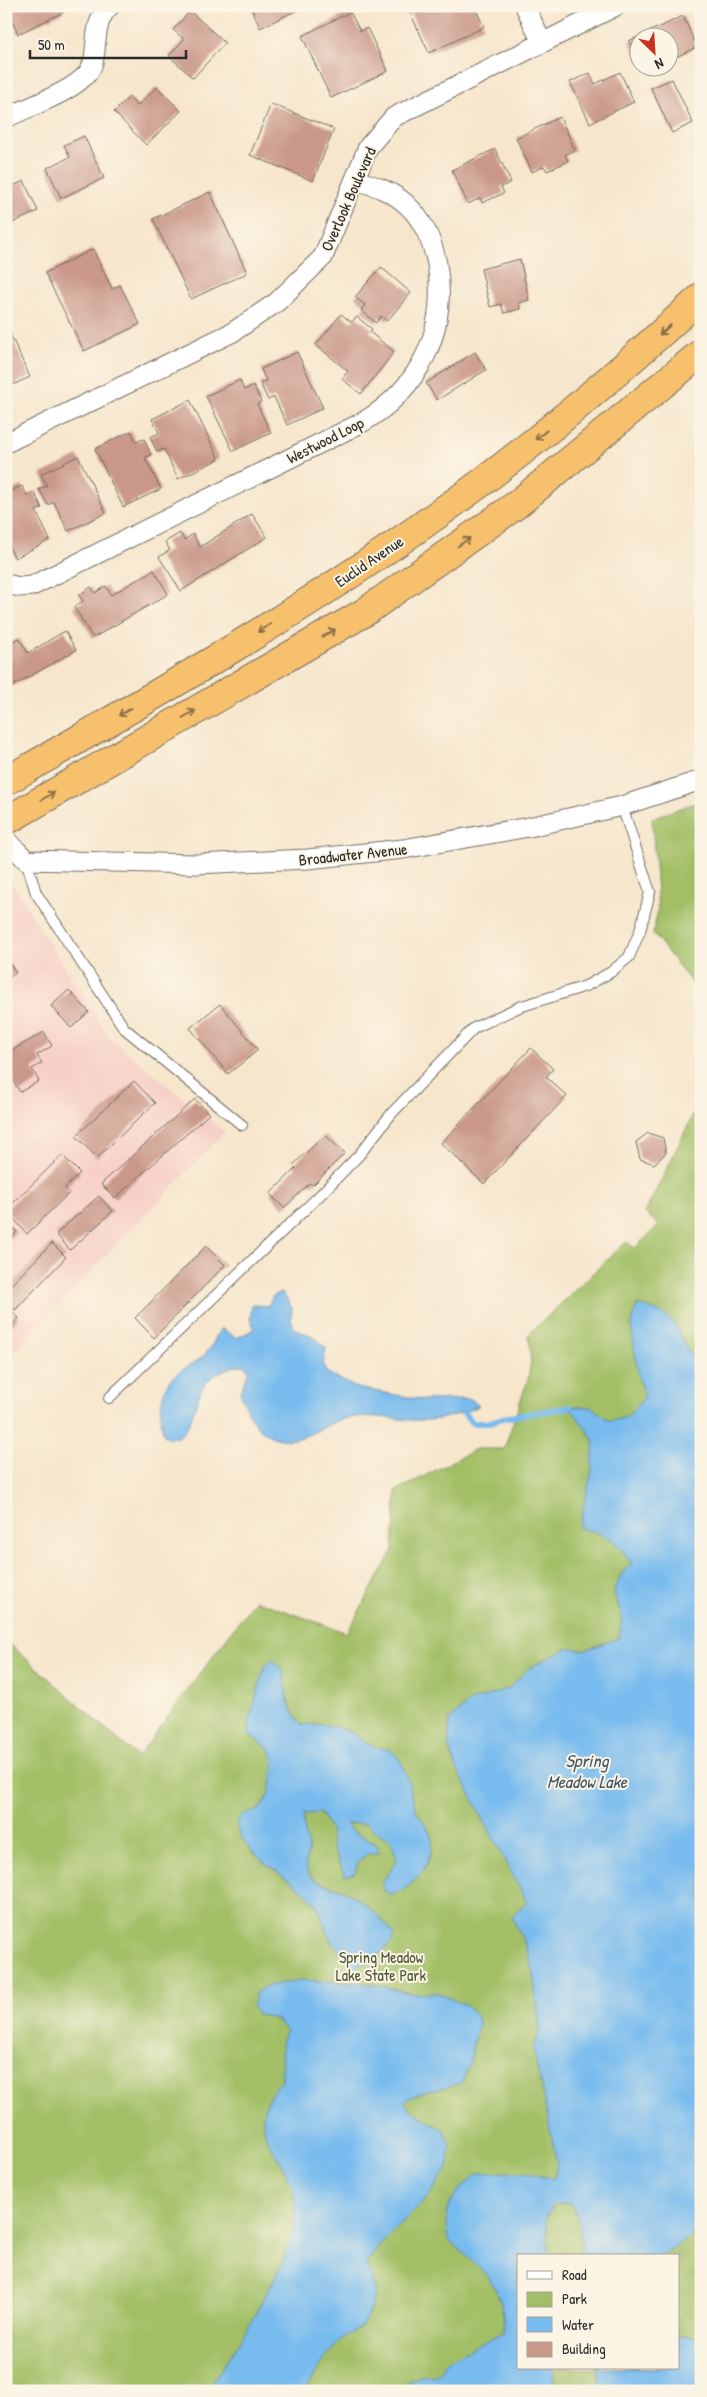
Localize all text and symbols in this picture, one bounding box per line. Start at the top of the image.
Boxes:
scale bar [30,28,186,60]
north arrow [630,28,680,78]
text: 50 m [38,34,65,55]
text: N [652,54,667,75]
street label: Overlook Boulevard [315,143,381,255]
one-way arrow [658,324,671,336]
street label: Westwood Loop [283,411,367,469]
one-way arrow [535,430,548,441]
street label: Euclid Avenue [331,530,408,592]
one-way arrow [457,537,471,547]
one-way arrow [258,623,272,633]
one-way arrow [322,627,336,637]
one-way arrow [119,708,133,718]
one-way arrow [181,709,195,719]
one-way arrow [41,791,55,801]
street label: Broadwater Avenue [298,837,409,871]
water label: Spring Meadow Lake [547,1748,628,1794]
park label: Spring Meadow Lake State Park [336,1946,427,1986]
legend [517,2254,680,2370]
text: Road [562,2264,587,2285]
text: Park [562,2288,587,2309]
text: Water [562,2314,594,2335]
text: Building [562,2338,606,2359]

